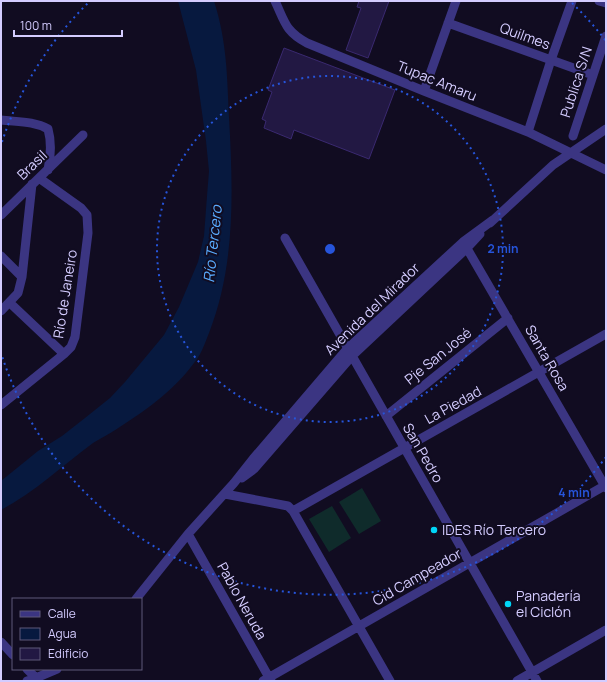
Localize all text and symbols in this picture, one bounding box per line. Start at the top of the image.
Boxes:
scale bar [14,12,122,38]
text: 100 m [20,17,52,34]
street label: Quilmes [497,18,553,53]
street label: Publica S/N [555,44,596,120]
street label: Tupac Amaru [394,56,480,105]
street label: Brasil [12,146,51,184]
water label: Río Tercero [198,203,227,284]
text: 2 min [487,240,519,257]
centre of rings [323,242,337,256]
street label: Río de Janeiro [48,248,81,340]
street label: Avenida del Mirador [320,258,423,359]
street label: Santa Rosa [521,321,574,394]
street label: Pje San José [400,323,475,388]
street label: La Piedad [421,381,484,428]
street label: San Pedro [399,420,448,486]
text: 4 min [558,484,590,501]
place label: IDES Río Tercero [442,520,546,539]
marker: IDES Río Tercero [429,525,439,535]
street label: Cid Campeador [369,543,465,610]
street label: Pablo Neruda [213,559,272,643]
place label: Panadería el Ciclón [516,586,581,621]
legend [12,598,142,670]
marker: Panadería el Ciclón [503,599,513,609]
text: Calle [48,605,76,622]
text: Agua [48,625,77,642]
text: Edificio [48,645,88,662]

